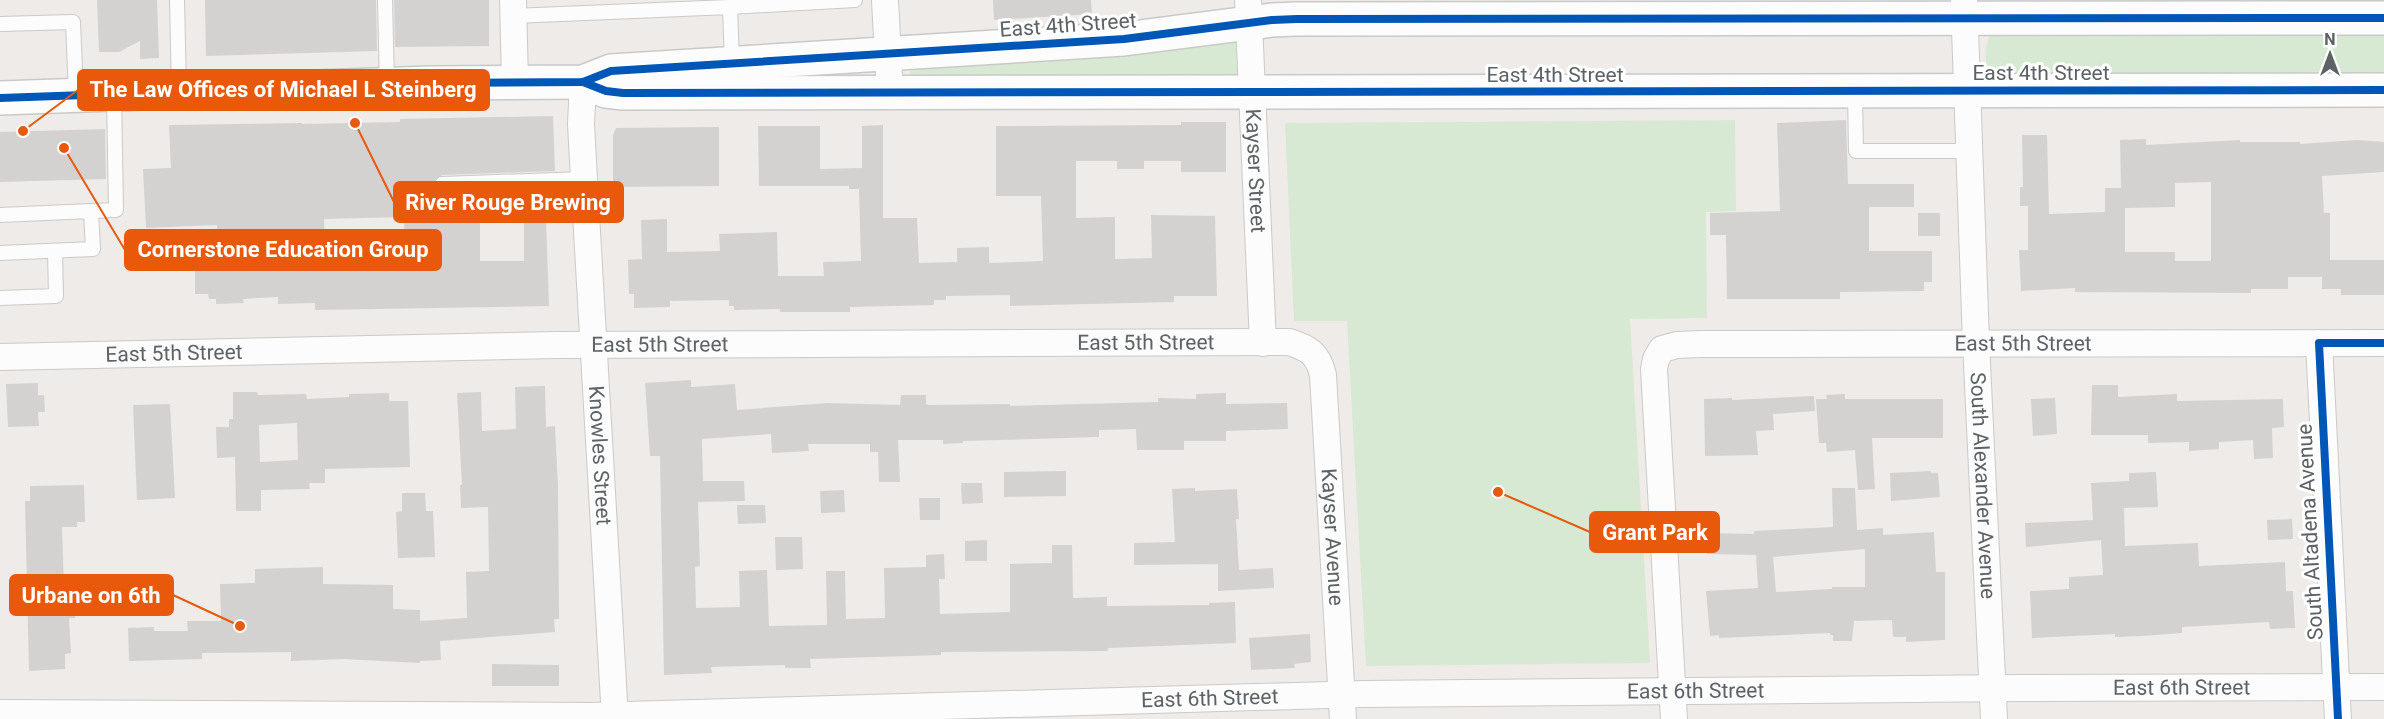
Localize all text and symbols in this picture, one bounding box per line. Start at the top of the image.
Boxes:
street label: East 4th Street [999,8,1137,42]
north arrow [2300,24,2360,84]
text: N [2324,30,2336,49]
street label: East 4th Street [1972,61,2110,85]
street label: East 4th Street [1486,63,1624,87]
callout: The Law Offices of Michael L Steinberg [78,70,489,110]
text: The Law Offices of Michael L Steinberg [90,77,476,102]
street label: Kayser Street [1241,108,1270,234]
callout: River Rouge Brewing [394,182,623,222]
text: River Rouge Brewing [405,190,611,215]
callout: Cornerstone Education Group [125,230,441,270]
text: Cornerstone Education Group [137,237,429,262]
street label: East 5th Street [1077,330,1215,355]
street label: East 5th Street [1954,331,2092,356]
street label: East 5th Street [591,332,729,357]
street label: East 5th Street [105,340,243,367]
street label: South Alexander Avenue [1965,372,2000,600]
street label: Knowles Street [584,385,616,526]
street label: South Altadena Avenue [2292,423,2328,641]
street label: Kayser Avenue [1316,468,1348,606]
callout: Grant Park [1590,512,1719,552]
text: Grant Park [1602,520,1708,545]
callout: Urbane on 6th [10,575,173,615]
text: Urbane on 6th [22,583,161,608]
street label: East 6th Street [2113,675,2250,700]
street label: East 6th Street [1627,678,1765,704]
street label: East 6th Street [1141,684,1279,712]

